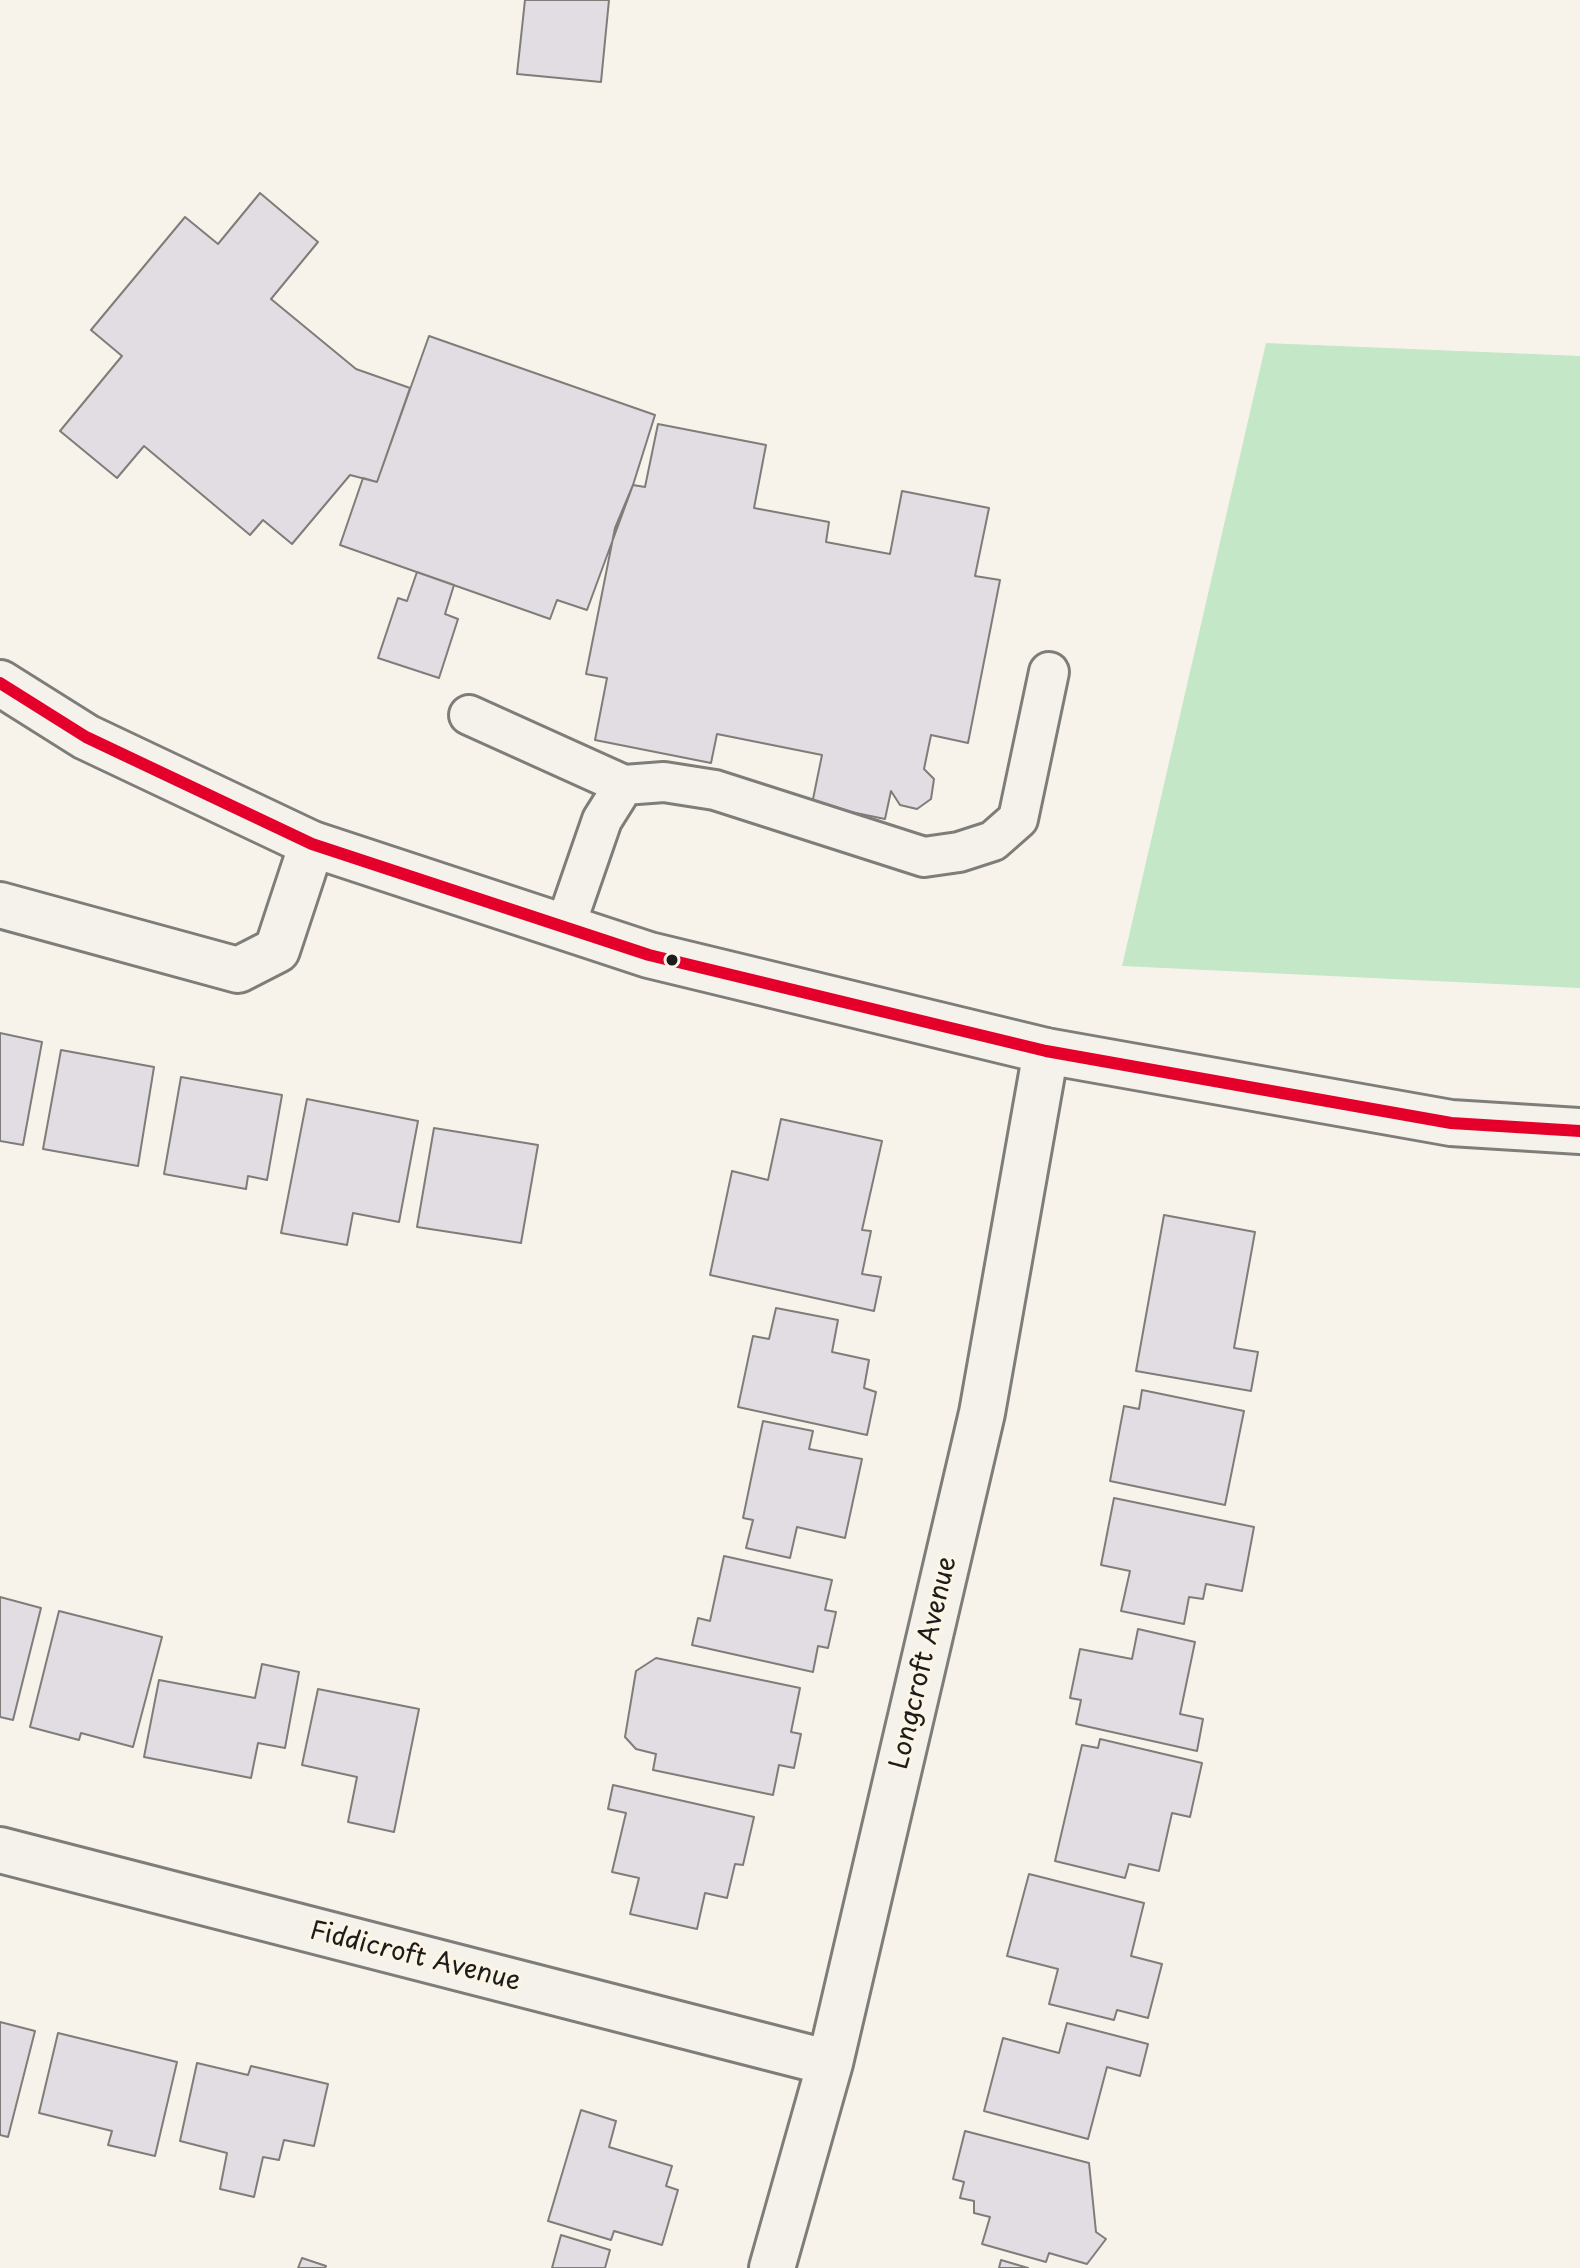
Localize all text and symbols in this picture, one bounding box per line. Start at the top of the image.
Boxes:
unlabelled marker [664,952,680,968]
street label: Longcroft Avenue [884,1554,964,1772]
street label: Fiddicroft Avenue [307,1916,523,1998]

